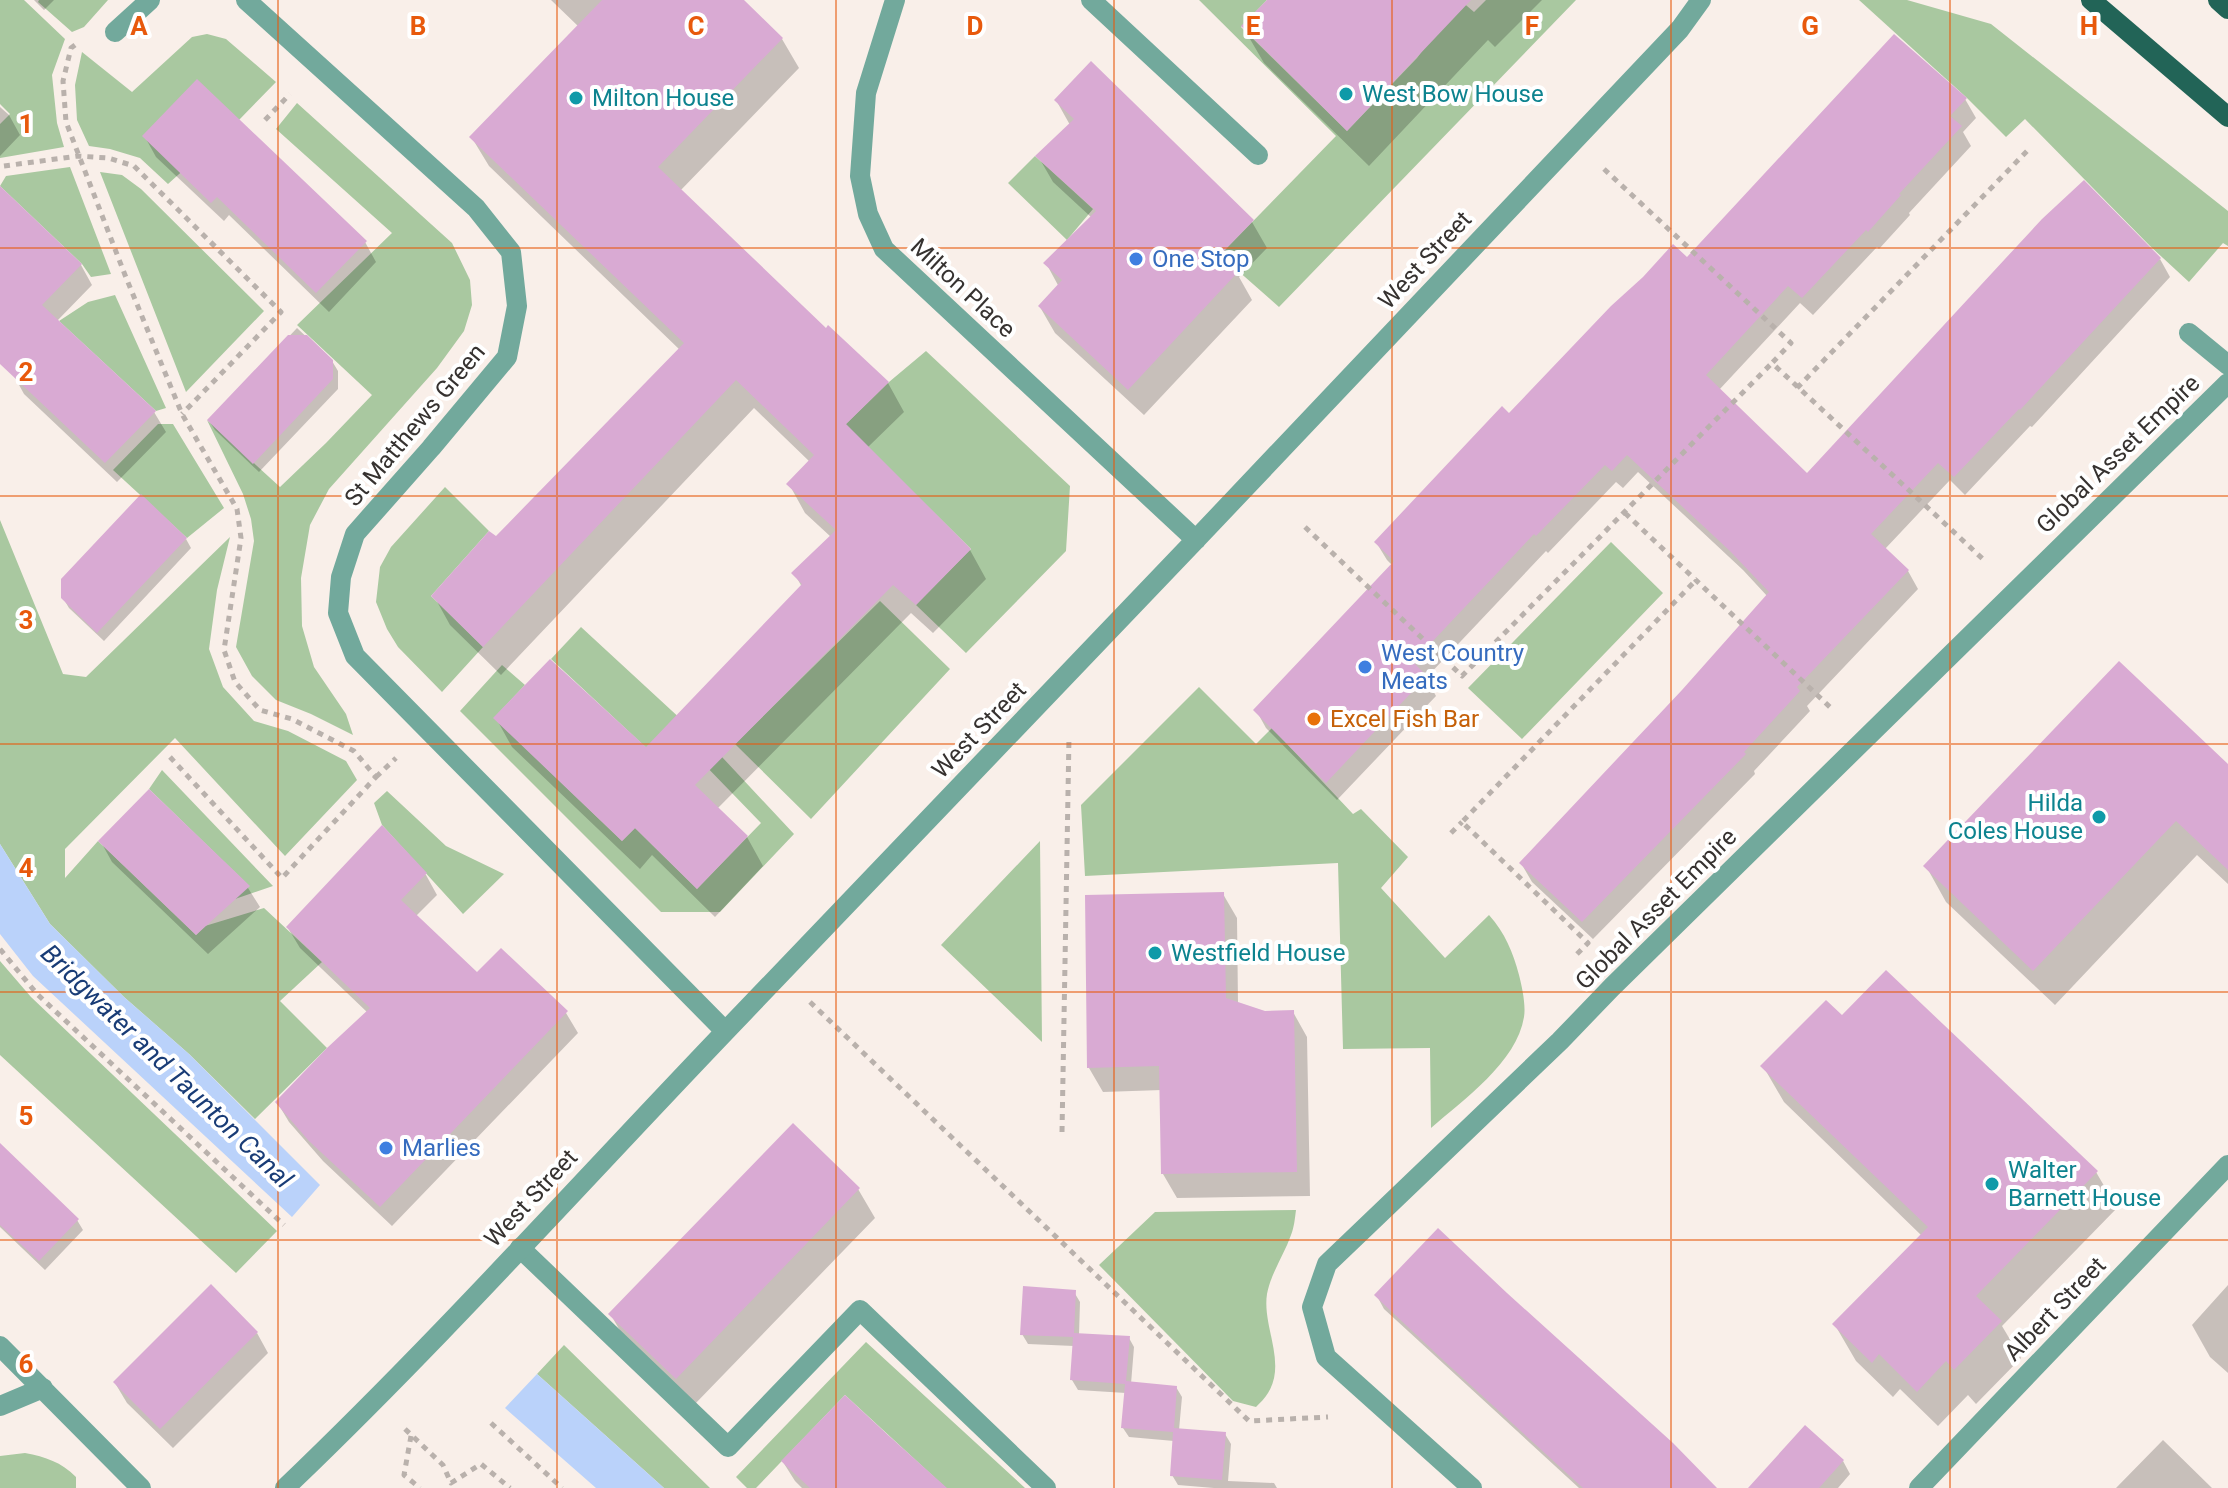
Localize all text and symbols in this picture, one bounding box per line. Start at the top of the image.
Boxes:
text: A [130,11,148,41]
text: B [410,11,426,41]
text: C [687,11,705,41]
text: D [967,11,983,41]
text: E [1246,11,1261,41]
text: F [1525,11,1539,41]
text: G [1801,11,1819,41]
text: H [2080,11,2098,41]
place label: West Bow House [1362,80,1544,108]
place label: Milton House [592,84,734,112]
marker: West Bow House [1337,85,1355,103]
marker: Milton House [567,89,585,107]
text: 1 [19,109,33,139]
street label: West Street [1373,205,1477,315]
street label: Milton Place [905,233,1021,343]
place label: One Stop [1152,245,1249,273]
marker: One Stop [1127,250,1145,268]
street label: St Matthews Green [339,338,491,512]
text: 2 [19,357,33,387]
street label: Global Asset Empire [2031,369,2205,539]
text: 3 [19,605,33,635]
place label: West Country Meats [1381,639,1525,695]
marker: West Country Meats [1356,658,1374,676]
street label: West Street [926,676,1032,784]
place label: Excel Fish Bar [1330,705,1479,733]
marker: Excel Fish Bar [1305,710,1323,728]
place label: Hilda Coles House [1948,789,2083,845]
marker: Hilda Coles House [2090,808,2108,826]
street label: Global Asset Empire [1570,823,1742,995]
text: 4 [19,853,34,883]
water label: Bridgwater and Taunton Canal [35,938,299,1195]
place label: Westfield House [1171,939,1345,967]
marker: Westfield House [1146,944,1164,962]
text: 5 [19,1101,33,1131]
place label: Marlies [402,1134,481,1162]
marker: Marlies [377,1139,395,1157]
street label: West Street [479,1143,583,1253]
place label: Walter Barnett House [2008,1156,2161,1212]
marker: Walter Barnett House [1983,1175,2001,1193]
street label: Albert Street [1999,1251,2112,1367]
text: 6 [19,1349,34,1379]

